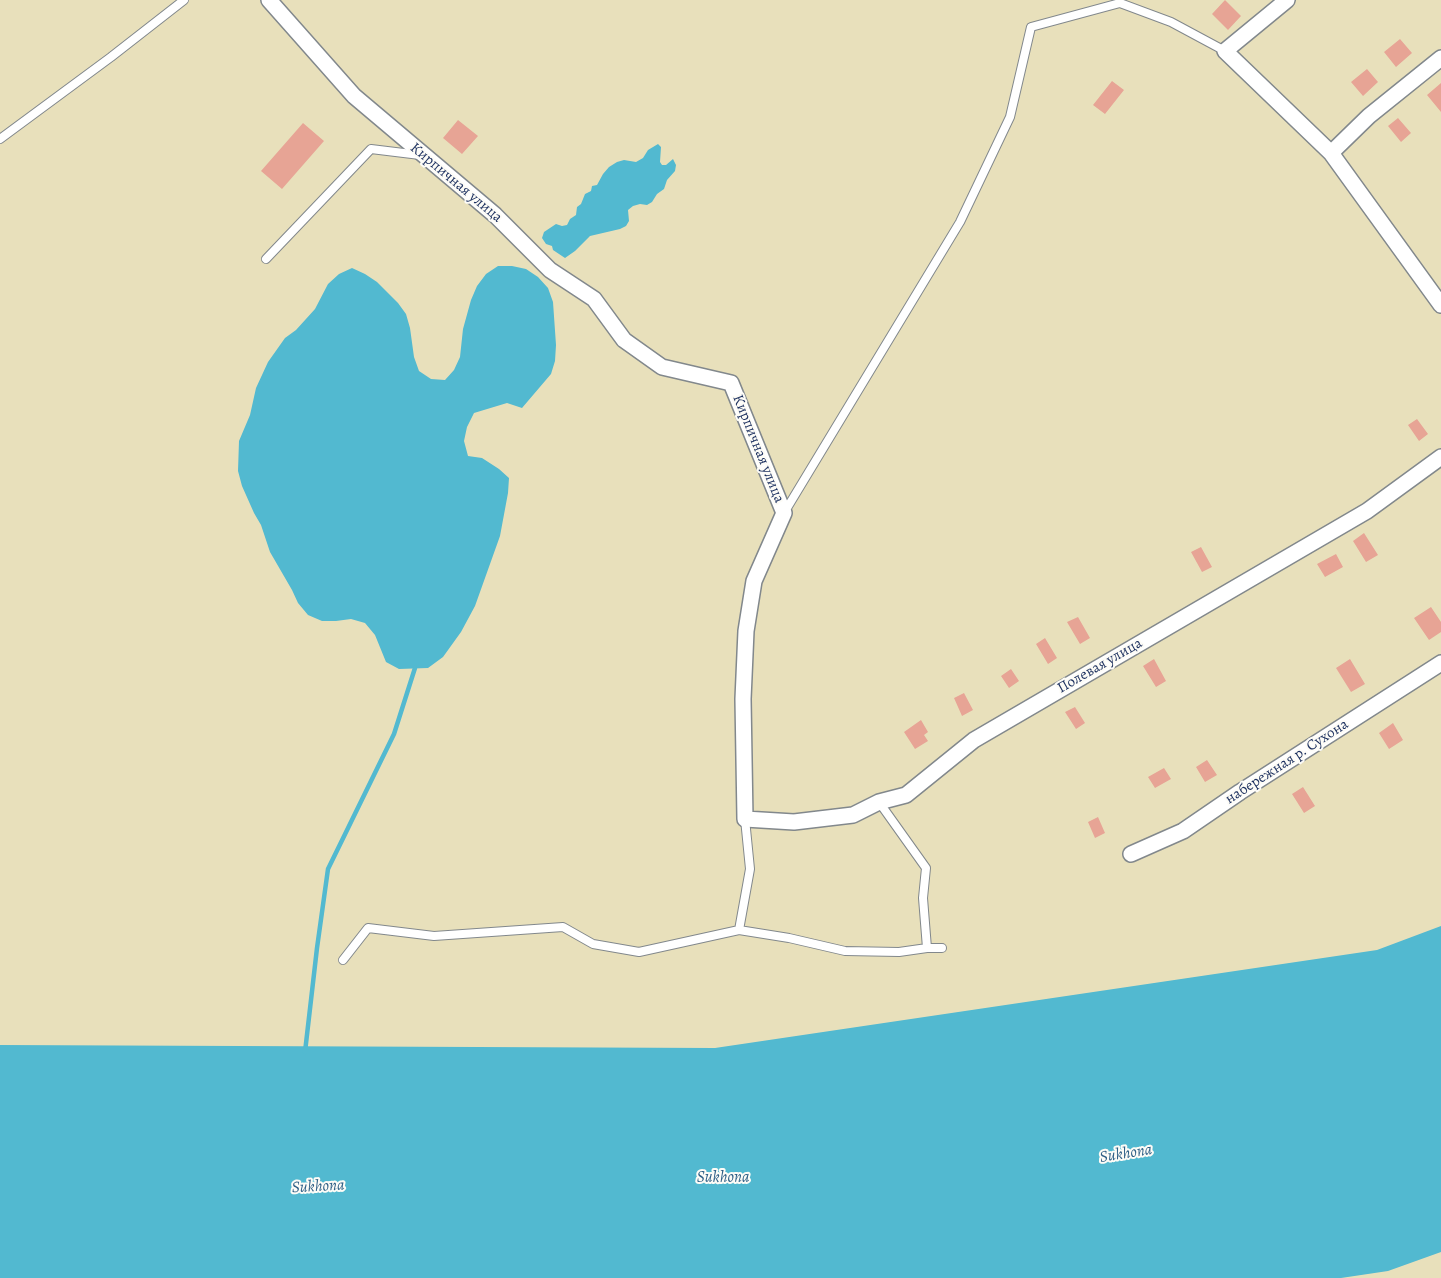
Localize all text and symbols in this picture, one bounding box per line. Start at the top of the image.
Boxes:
street label: Кирпичная улица [406,139,506,227]
street label: Кирпичная улица [728,392,788,506]
street label: Полевая улица [1054,635,1146,697]
street label: набережная р. Сухона [1222,715,1352,809]
water label: Sukhona [1098,1140,1154,1168]
water label: Sukhona [697,1168,749,1188]
water label: Sukhona [291,1176,345,1198]

